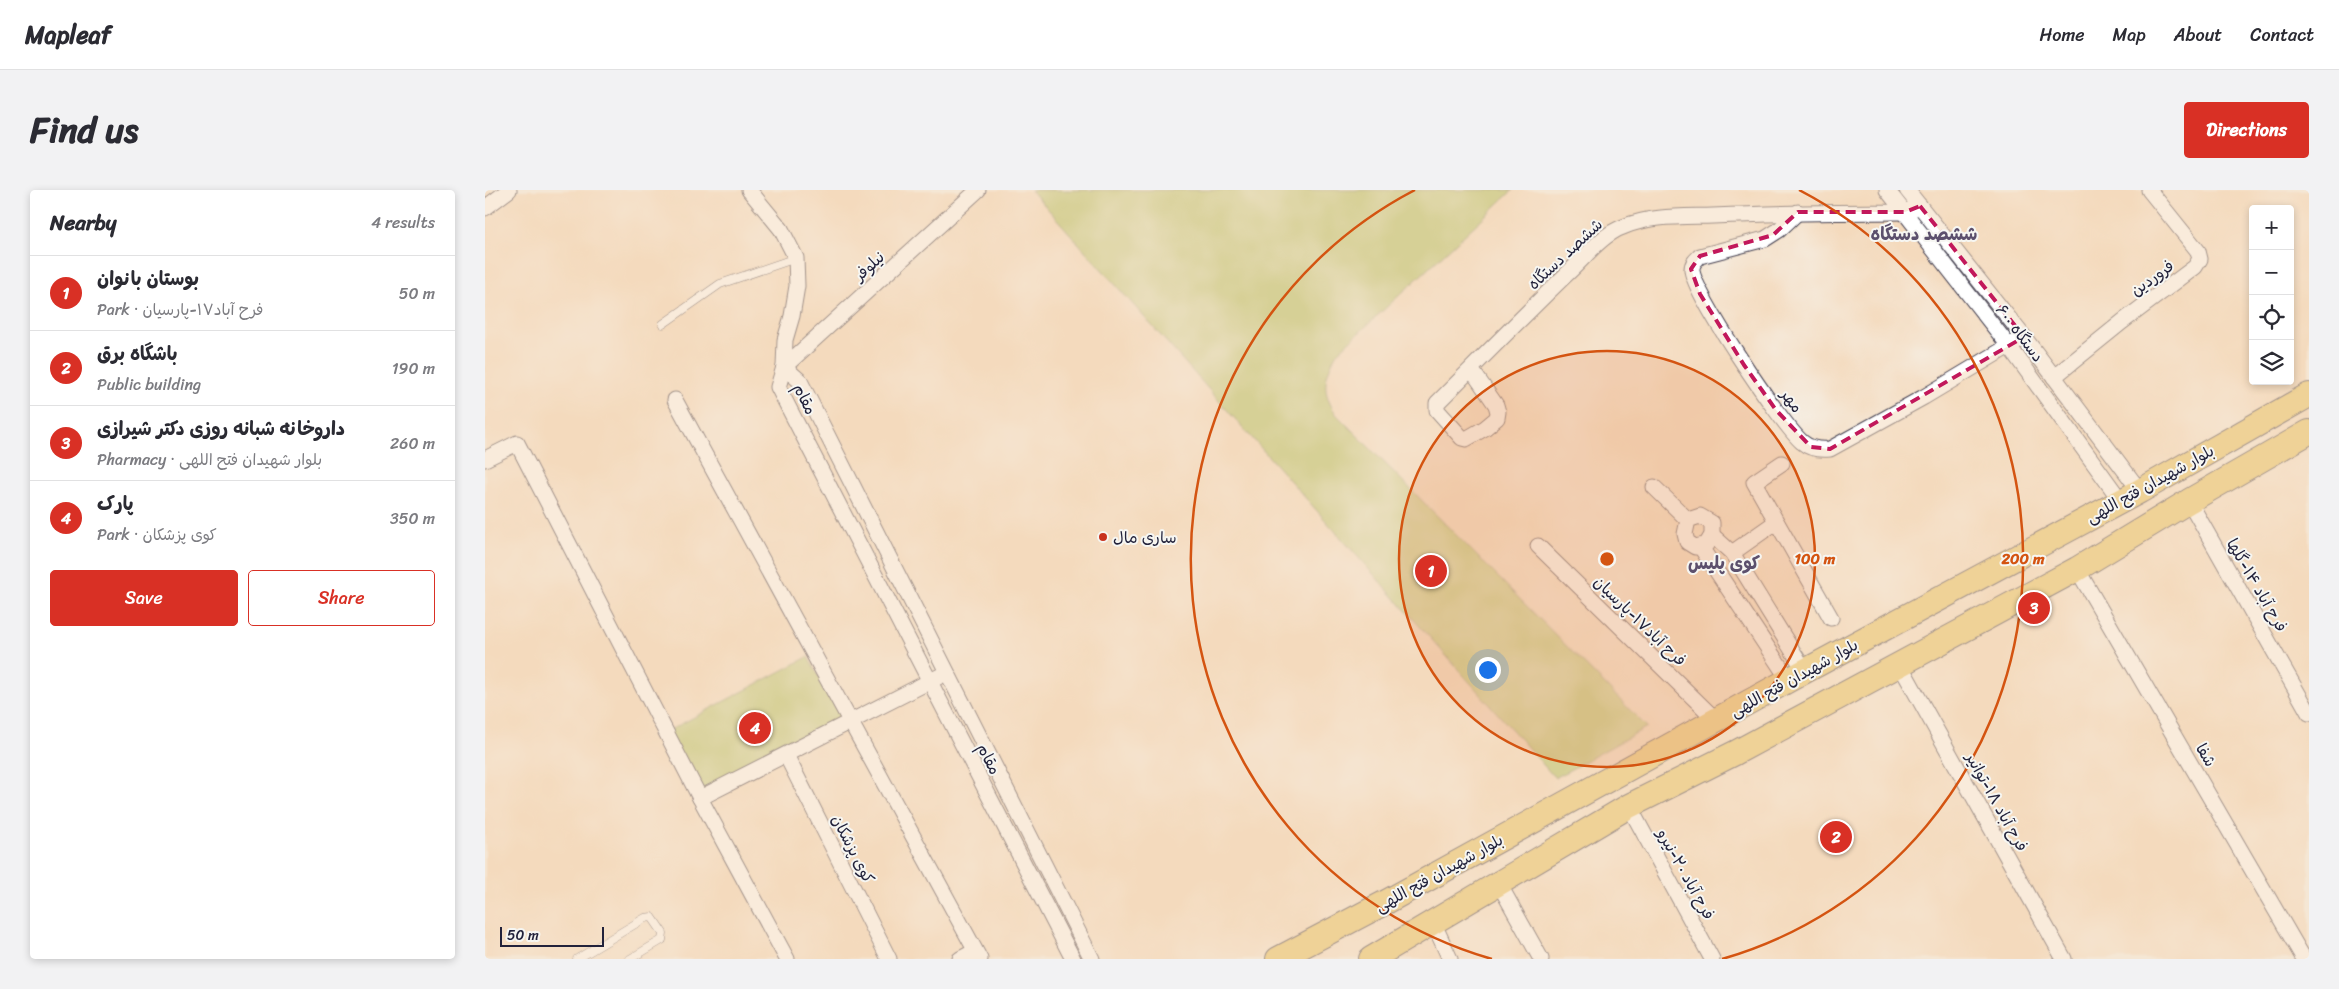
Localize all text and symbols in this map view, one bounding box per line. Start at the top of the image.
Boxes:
text: Mapleaf [25,14,111,56]
text: Home [2040,19,2085,51]
text: Map [2113,19,2146,51]
text: About [2174,19,2222,51]
text: Contact [2250,19,2314,51]
text: Find us [30,99,138,161]
button: Directions [2184,102,2309,158]
text: Nearby [50,204,116,242]
map controls [2249,205,2294,385]
button: + [2249,205,2294,250]
text: 4 results [371,208,435,237]
street label: ششصد دستگاه [1520,211,1610,297]
district label: ششصد دستگاه [1871,218,1977,250]
street label: نیلوفر [845,244,892,290]
button: − [2249,250,2294,295]
street label: فروردین [2124,252,2180,304]
text: بوستان بانوان [97,262,199,295]
text: 1 [63,279,69,308]
text: 50 m [399,279,435,308]
text: Park · فرح آباد۱۷-پارسیان [97,295,263,324]
button: locate [2249,295,2294,340]
street label: ۶۰۰ دستگاه [1988,297,2052,369]
text: باشگاه برق [97,337,178,370]
button: layers [2249,340,2294,385]
text: 2 [61,354,71,383]
text: 190 m [392,354,435,383]
text: Public building [97,370,201,399]
street label: مقام [785,378,825,420]
street label: مهر [1772,381,1811,419]
text: داروخانه شبانه روزی دکتر شیرازی [97,412,345,445]
text: 3 [62,429,70,458]
text: 260 m [390,429,435,458]
street label: بلوار شهیدان فتح اللهی [2080,437,2220,531]
text: Pharmacy · بلوار شهیدان فتح اللهی [97,445,322,474]
text: پارک [97,487,133,520]
text: 4 [61,504,71,533]
text: 350 m [390,504,435,533]
text: Park · کوی پزشکان [97,520,217,549]
place label: ساری مال [1113,523,1177,552]
marker: ساری مال [1097,531,1109,543]
street label: فرح آباد ۱۴-گلها [2218,533,2296,637]
text: 100 m [1795,546,1836,572]
text: 200 m [2000,546,2045,572]
district label: کوی پلیس [1688,547,1760,579]
centre of rings [1598,550,1616,568]
pin: 1 [1415,552,1447,590]
street label: فرح آباد۱۷-پارسیان [1586,569,1694,673]
button: Save [50,570,238,626]
button: Share [248,570,435,626]
pin: 3 [2018,589,2050,627]
street label: بلوار شهیدان فتح اللهی [1724,631,1864,725]
your location [1475,657,1501,683]
pin: 4 [739,709,771,747]
street label: شفا [2188,737,2224,773]
street label: مقام [969,738,1009,780]
street label: فرح آباد ۱۸-توانیر [1957,745,2036,857]
street label: کوی پزشکان [823,809,883,889]
pin: 2 [1820,818,1852,856]
street label: فرح آباد ۲۰-نیرو [1648,821,1723,925]
street label: بلوار شهیدان فتح اللهی [1369,826,1509,920]
text: 50 m [507,923,539,948]
scale bar [500,924,604,947]

